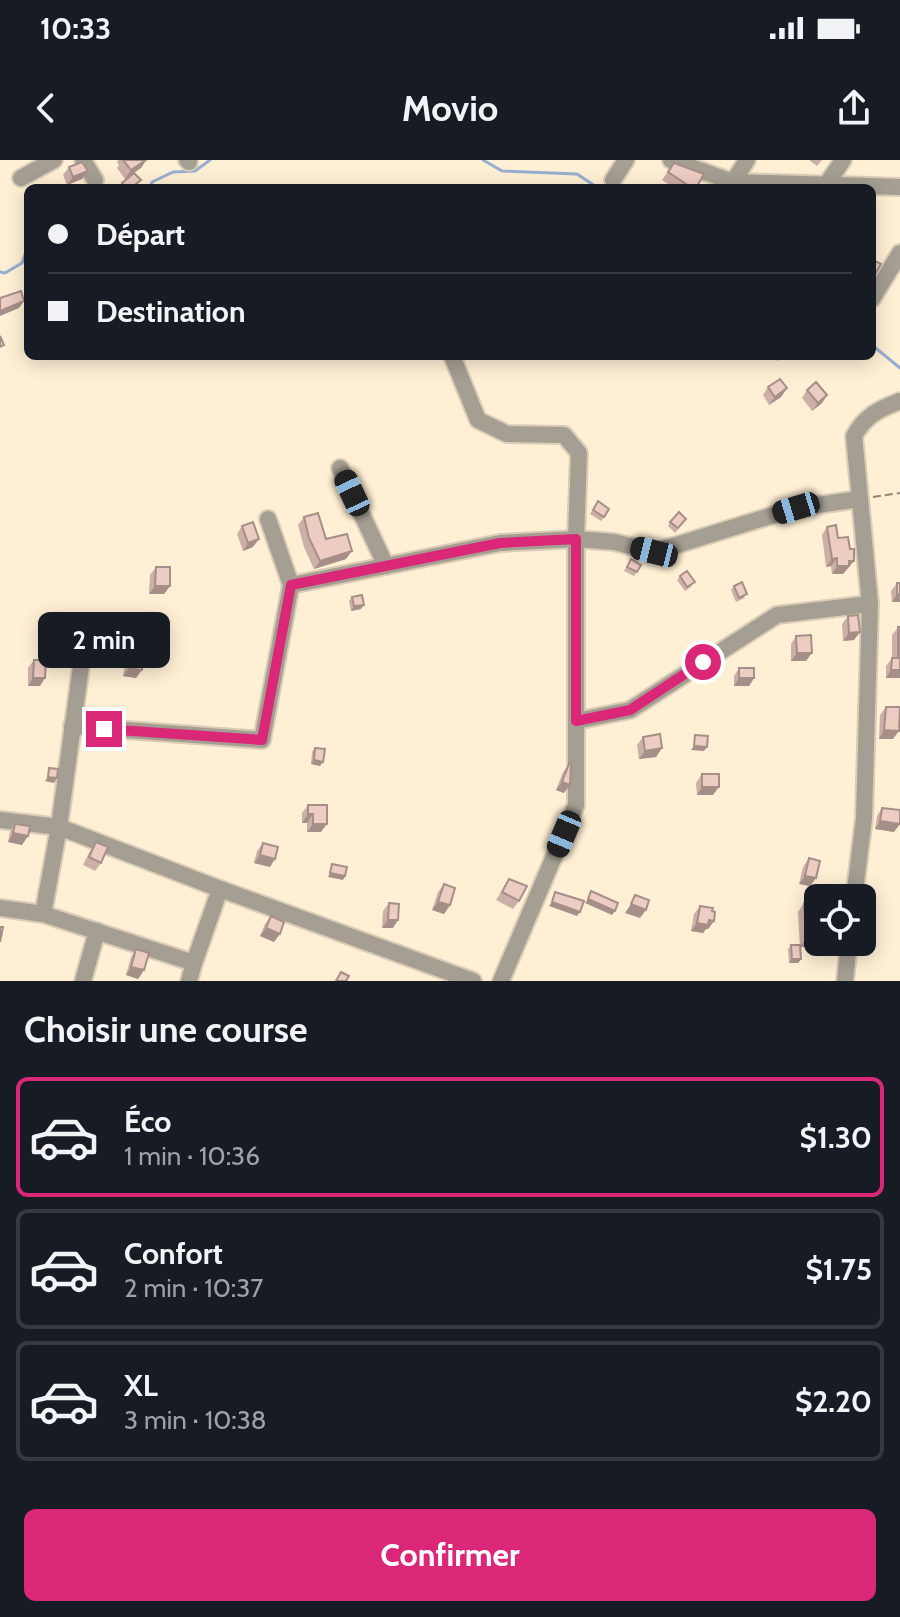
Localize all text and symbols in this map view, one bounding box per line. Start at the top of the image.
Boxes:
text: 10:33 [40,10,111,47]
icon: back [24,86,68,130]
text: Movio [402,86,498,130]
icon: share [832,86,876,130]
text: Départ [96,216,185,253]
text: Destination [96,293,246,330]
car [331,466,373,520]
car [770,490,822,526]
car [628,535,680,569]
callout: 2 min [38,613,170,669]
text: 2 min [73,624,135,656]
route start [685,644,721,680]
route end [86,711,122,747]
car [544,807,584,861]
map controls [804,884,876,956]
button: locate [804,884,876,956]
text: Choisir une course [24,1007,307,1051]
icon: car [28,1101,100,1173]
text: Éco [124,1103,171,1140]
text: $1.30 [800,1119,872,1156]
text: 1 min · 10:36 [124,1140,260,1172]
icon: car [28,1233,100,1305]
text: Confort [124,1235,223,1272]
text: $1.75 [805,1251,872,1288]
text: 2 min · 10:37 [124,1272,263,1304]
icon: car [28,1365,100,1437]
text: XL [124,1367,158,1404]
text: $2.20 [795,1383,872,1420]
text: 3 min · 10:38 [124,1404,267,1436]
button: Confirmer [24,1509,876,1601]

